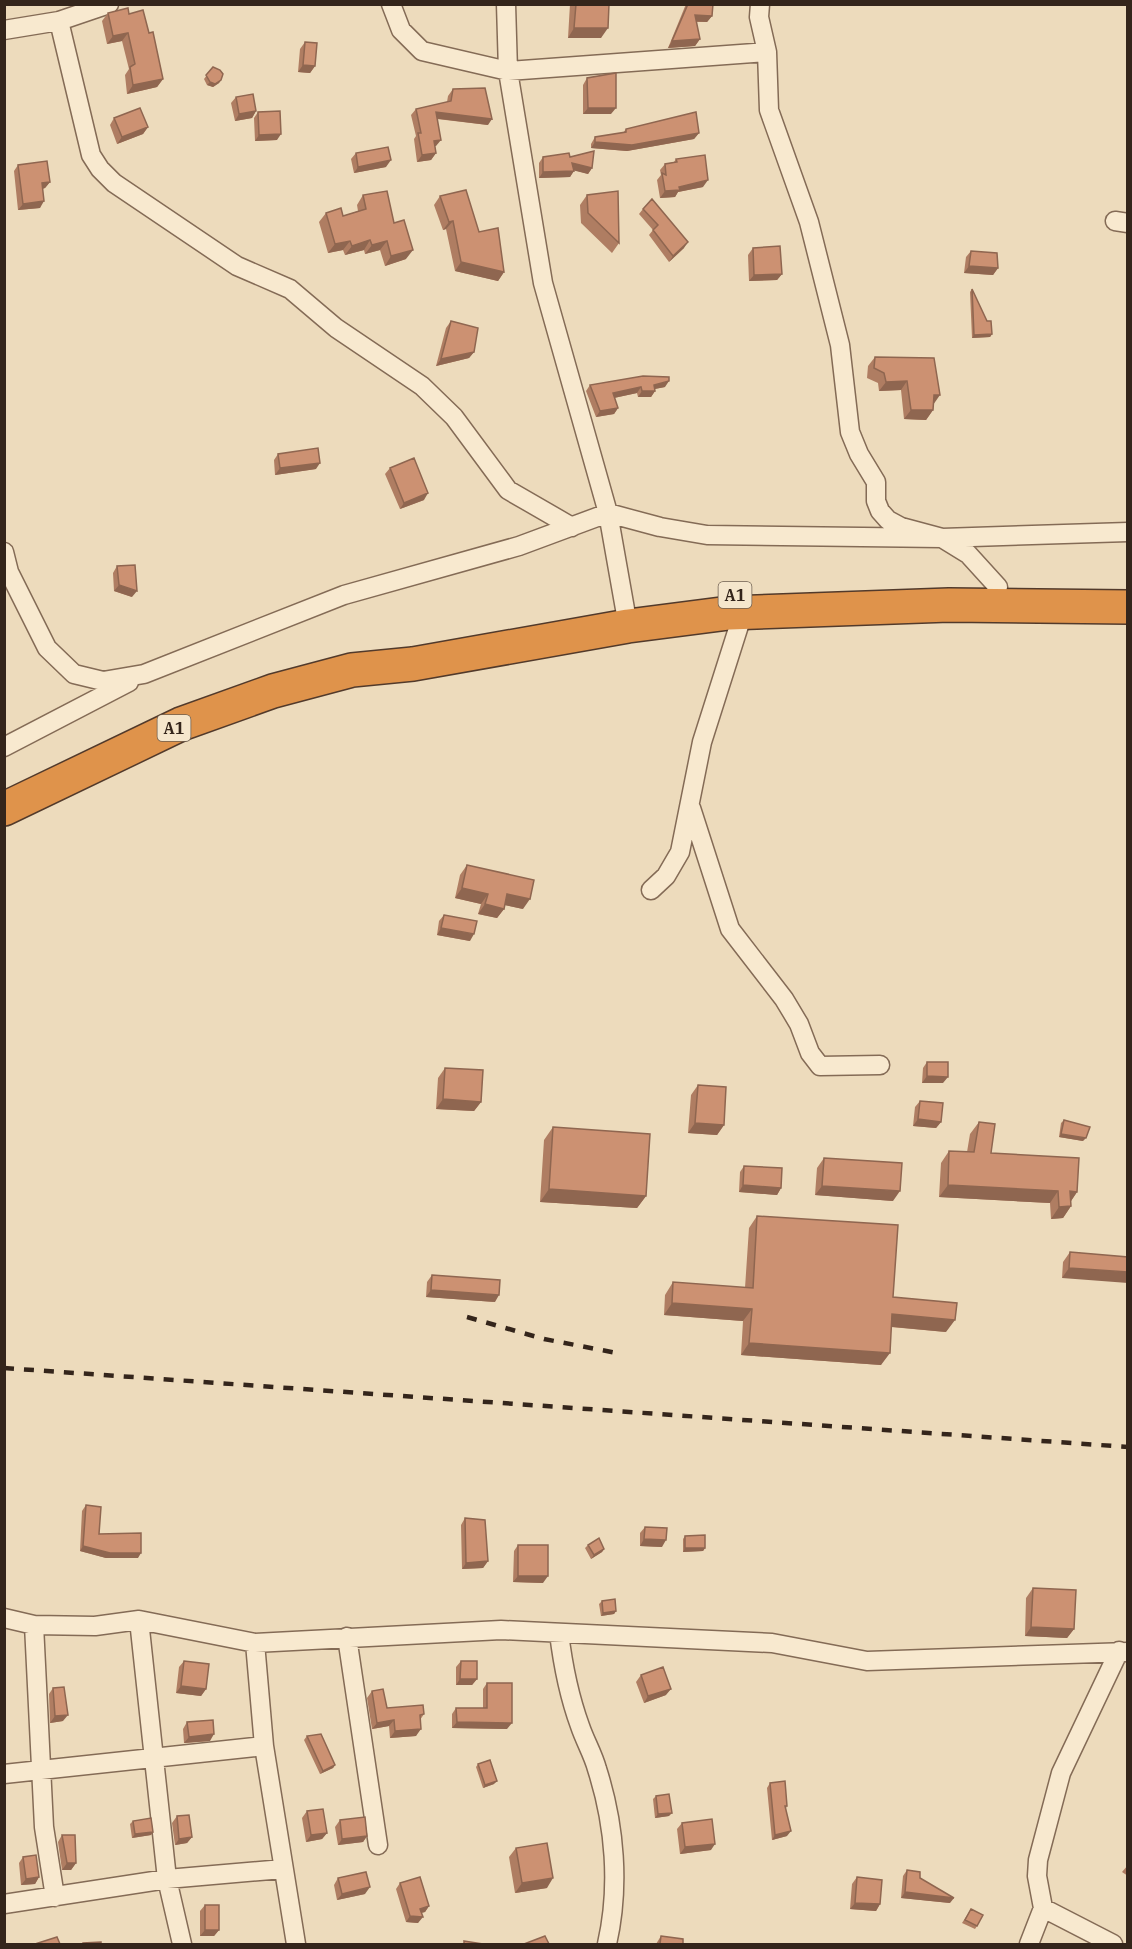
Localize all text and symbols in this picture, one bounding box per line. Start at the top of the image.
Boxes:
road number: A1 [718,582,752,608]
road number: A1 [158,715,190,741]

